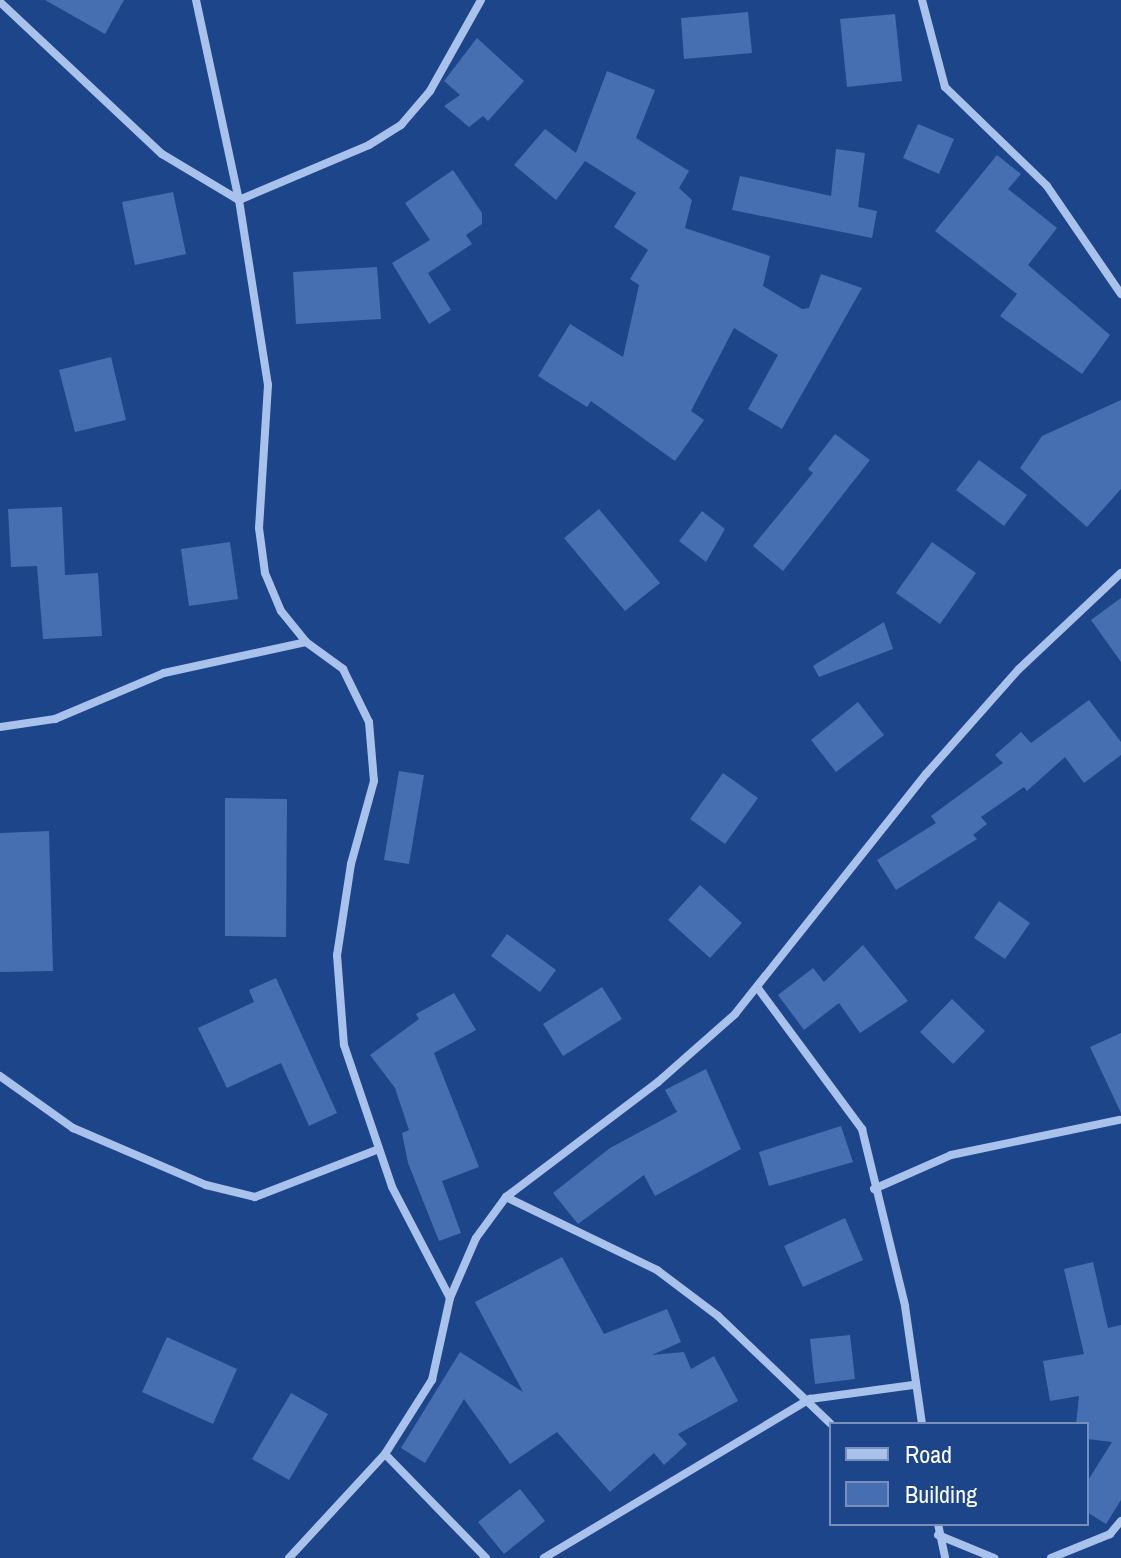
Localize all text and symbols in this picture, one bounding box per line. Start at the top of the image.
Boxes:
legend [829,1422,1089,1526]
text: Road [905,1438,952,1470]
text: Building [905,1478,977,1510]

